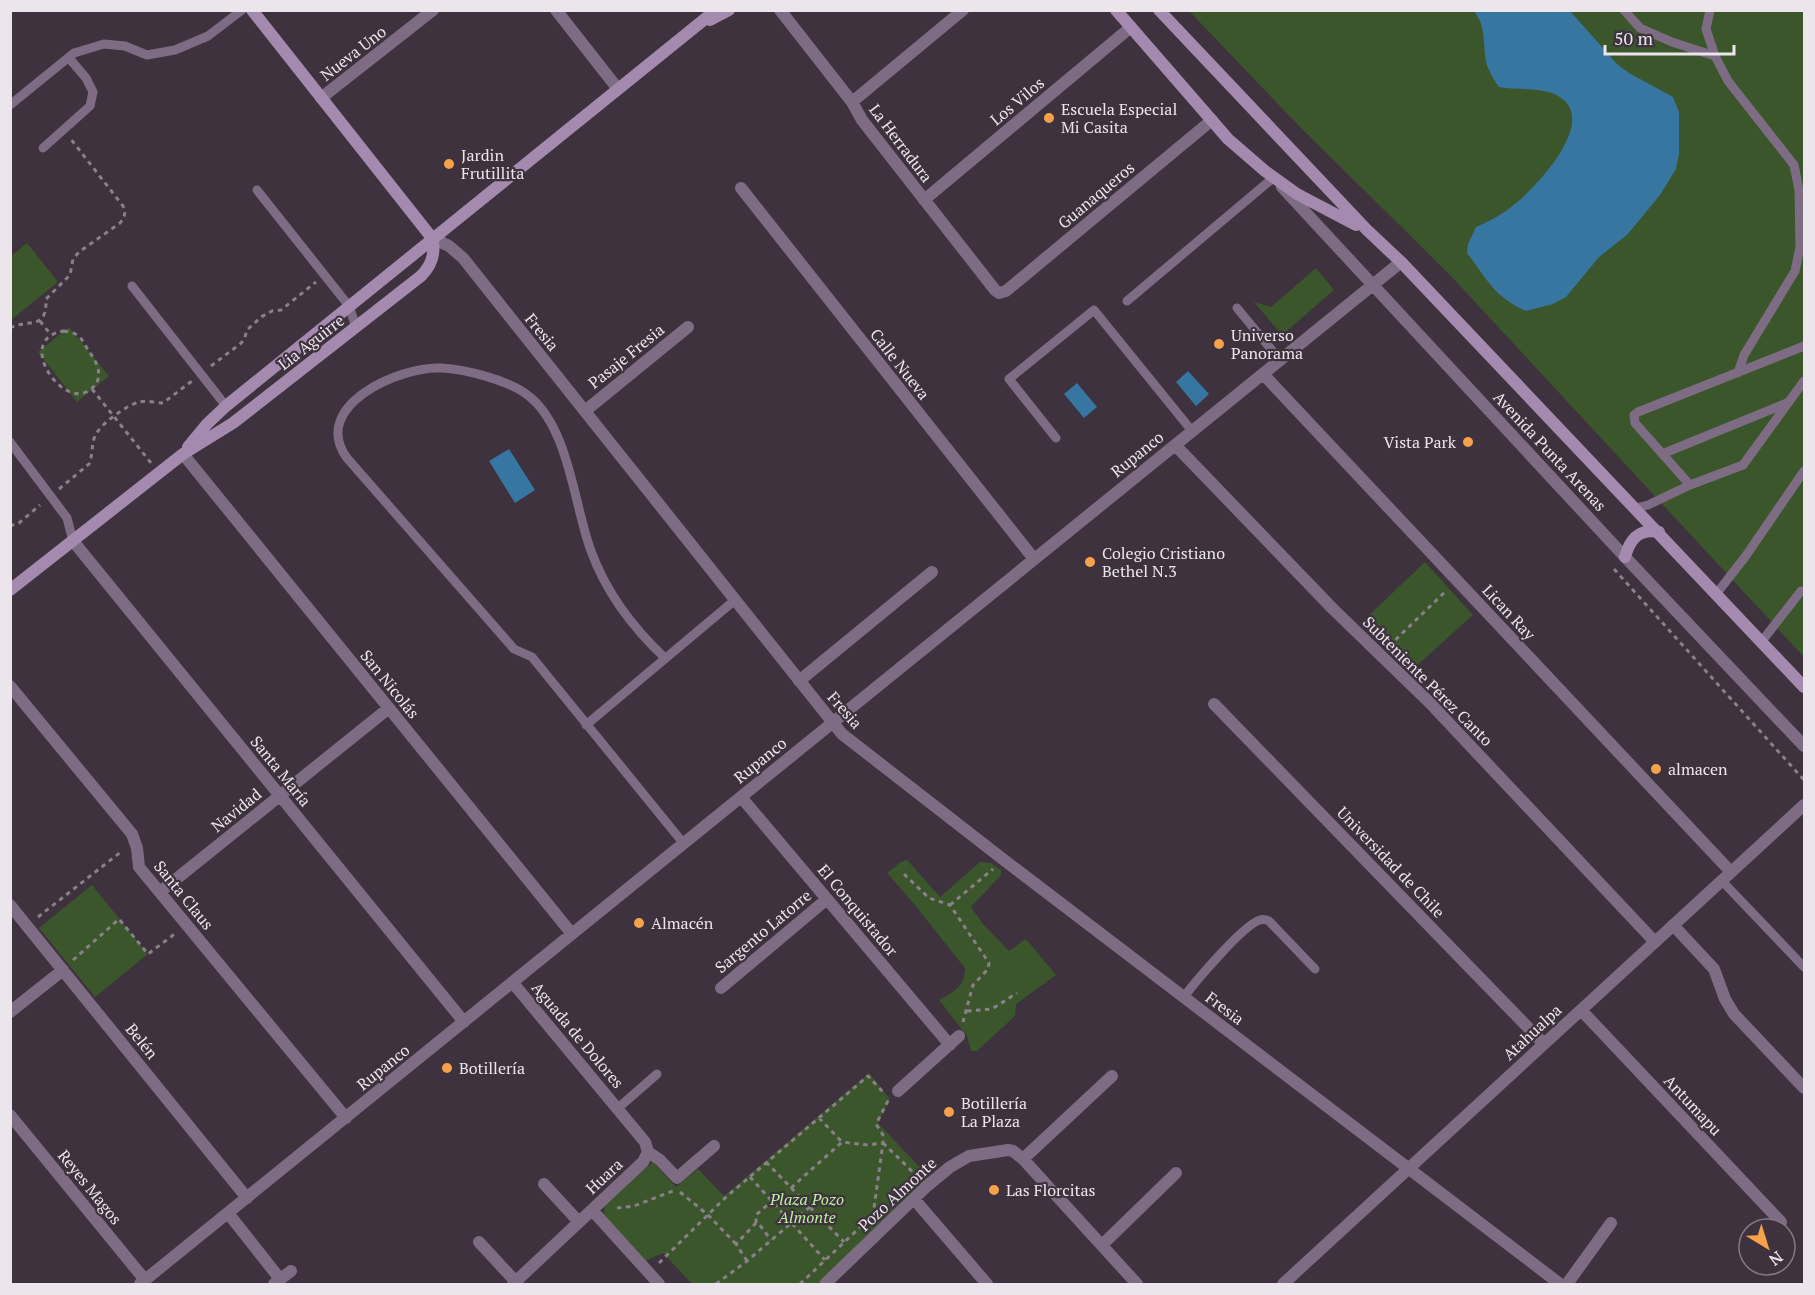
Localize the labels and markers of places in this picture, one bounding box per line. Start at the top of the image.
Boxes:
place label: Escuela Especial Mi Casita [1061,98,1177,138]
marker: Escuela Especial Mi Casita [1042,111,1056,125]
place label: Jardin Frutillita [461,144,524,184]
marker: Jardin Frutillita [442,157,456,171]
place label: Universo Panorama [1231,324,1303,364]
marker: Universo Panorama [1212,337,1226,351]
place label: Vista Park [1383,431,1457,453]
marker: Vista Park [1461,435,1475,449]
place label: Colegio Cristiano Bethel N.3 [1102,542,1225,582]
marker: Colegio Cristiano Bethel N.3 [1083,555,1097,569]
place label: almacen [1668,758,1728,780]
marker: almacen [1649,762,1663,776]
place label: Almacén [651,912,714,934]
marker: Almacén [632,916,646,930]
place label: Botillería [459,1057,525,1079]
marker: Botillería [440,1061,454,1075]
place label: Botillería La Plaza [961,1092,1027,1132]
marker: Botillería La Plaza [942,1105,956,1119]
place label: Las Florcitas [1006,1179,1095,1201]
marker: Las Florcitas [987,1183,1001,1197]

